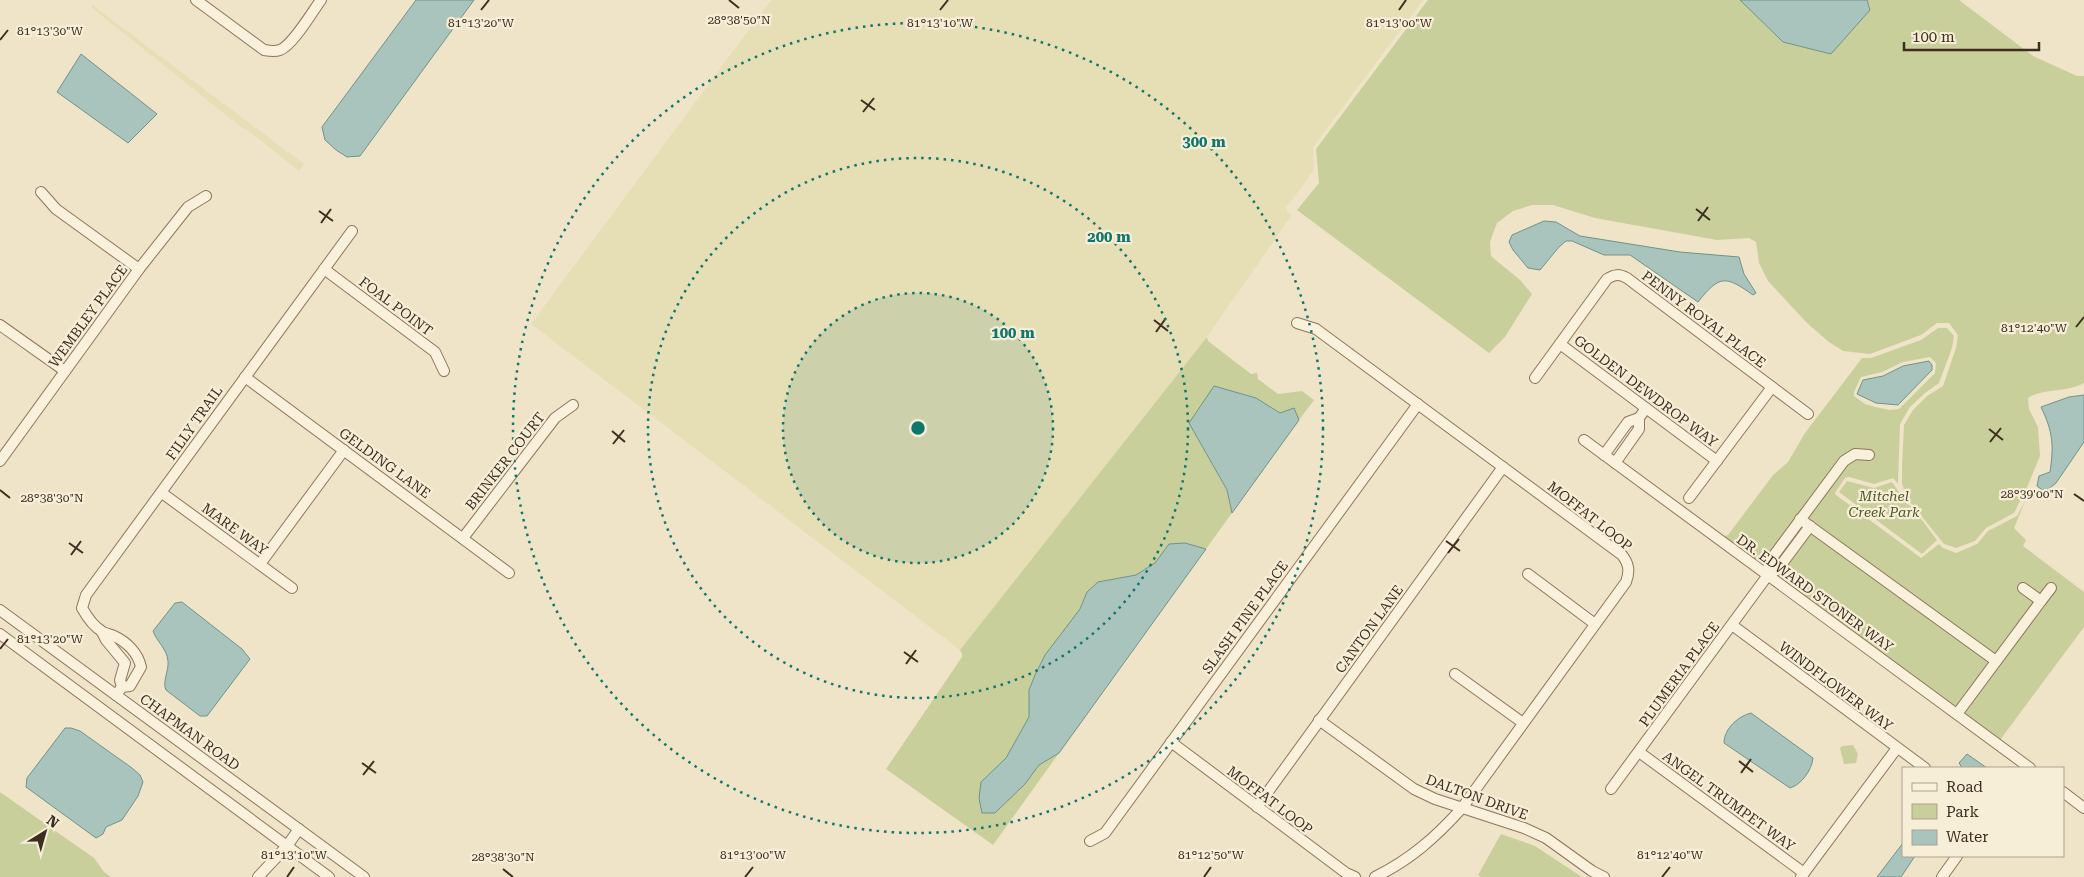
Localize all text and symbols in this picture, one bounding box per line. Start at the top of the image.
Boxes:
text: 28°38'50"N [707,13,771,27]
text: 81°13'20"W [448,16,515,30]
text: 81°13'10"W [907,16,974,30]
text: 81°13'00"W [1366,16,1433,30]
scale bar [1904,20,2039,52]
text: 81°13'30"W [17,24,84,38]
text: 100 m [1912,28,1955,46]
text: 300 m [1182,133,1226,151]
text: 200 m [1087,228,1131,246]
street label: WEMBLEY PLACE [45,262,131,370]
street label: PENNY ROYAL PLACE [1639,267,1769,371]
street label: FOAL POINT [356,273,436,339]
text: 81°12'40"W [2001,321,2068,335]
text: 100 m [991,324,1035,342]
street label: GOLDEN DEWDROP WAY [1571,332,1721,450]
street label: FILLY TRAIL [163,383,226,463]
street label: BRINKER COURT [462,409,548,513]
centre of rings [909,419,927,437]
street label: GELDING LANE [336,425,434,501]
street label: MOFFAT LOOP [1545,478,1635,554]
text: 28°39'00"N [2000,487,2064,501]
park label: Mitchel Creek Park [1848,488,1920,520]
text: 28°38'30"N [20,491,84,505]
street label: MARE WAY [199,500,271,559]
street label: DR. EDWARD STONER WAY [1734,531,1897,655]
street label: SLASH PINE PLACE [1199,557,1291,677]
street label: CANTON LANE [1332,582,1406,676]
street label: PLUMERIA PLACE [1636,619,1722,729]
text: 81°13'20"W [17,632,84,646]
street label: WINDFLOWER WAY [1776,638,1896,734]
street label: CHAPMAN ROAD [137,690,243,774]
street label: ANGEL TRUMPET WAY [1660,748,1799,855]
street label: MOFFAT LOOP [1224,763,1316,837]
legend [1902,767,2064,857]
street label: DALTON DRIVE [1424,771,1530,823]
text: Road [1946,778,1983,796]
text: Park [1946,803,1980,821]
north arrow [20,807,70,857]
text: N [44,812,62,831]
text: Water [1946,828,1988,846]
text: 81°13'10"W [261,848,328,862]
text: 81°13'00"W [720,848,787,862]
text: 81°12'50"W [1178,848,1245,862]
text: 81°12'40"W [1637,848,1704,862]
text: 28°38'30"N [471,850,535,864]

